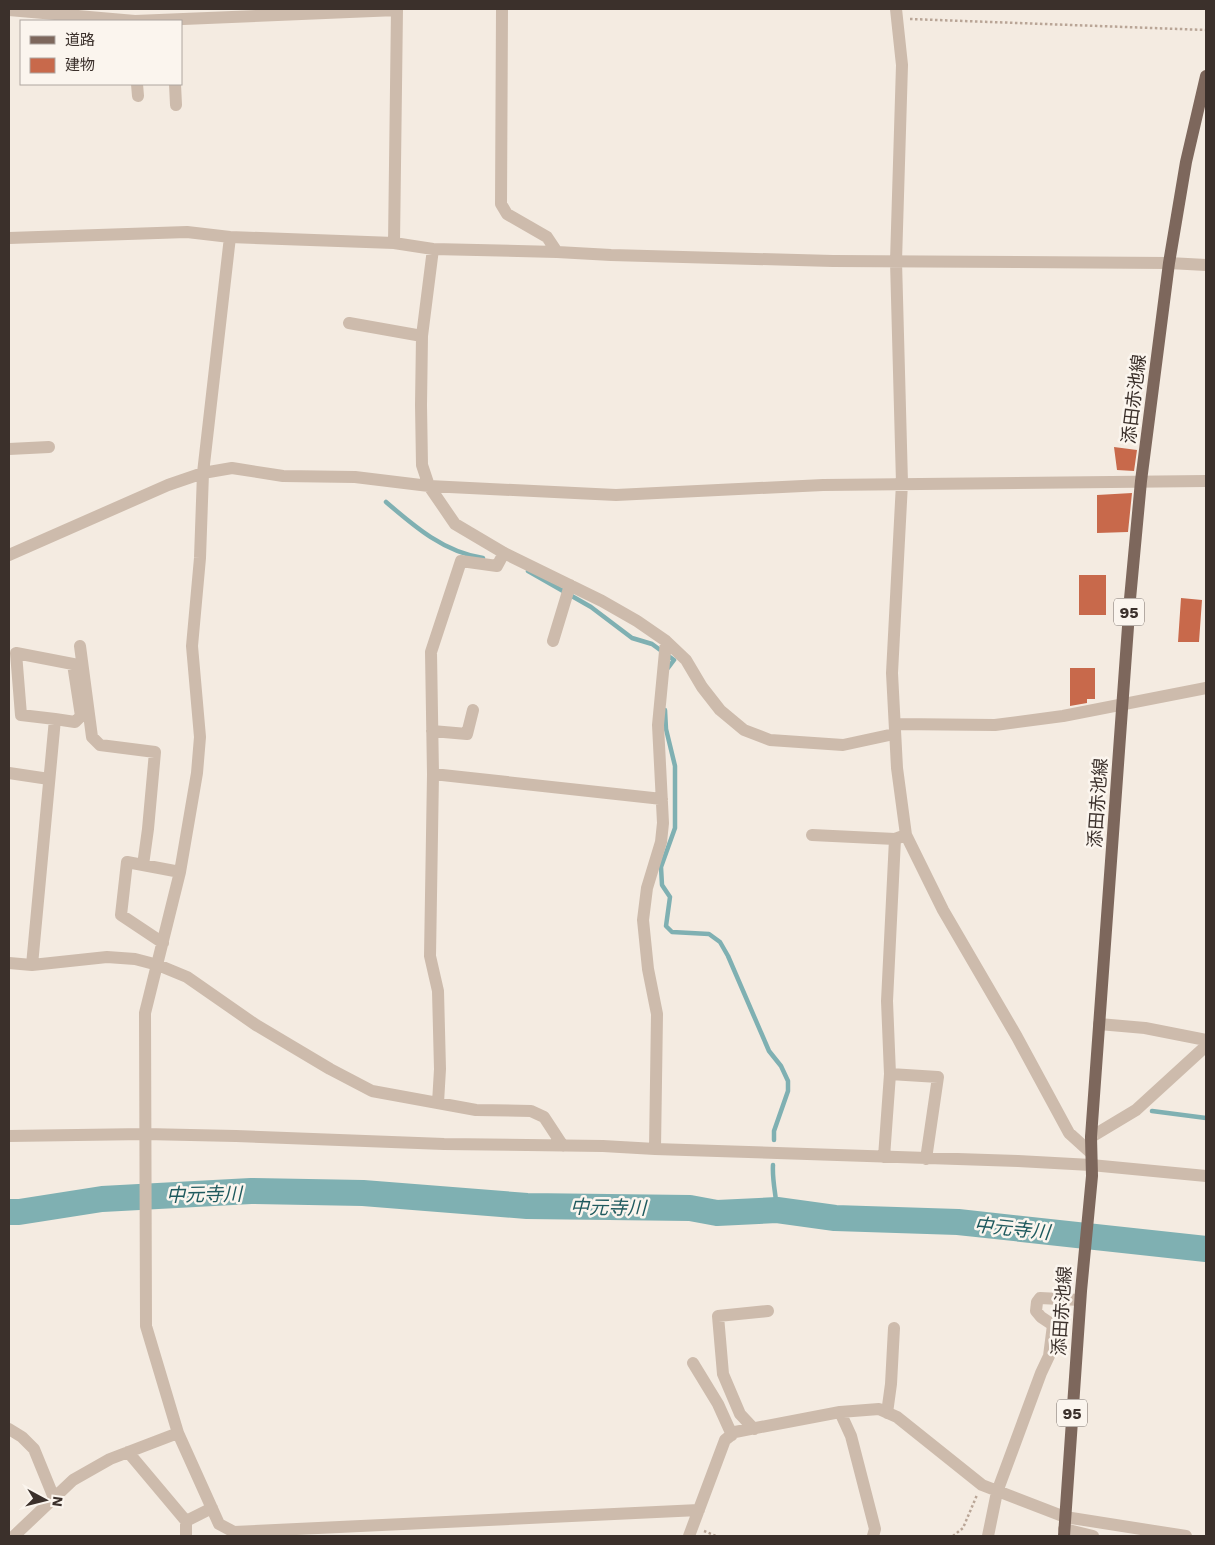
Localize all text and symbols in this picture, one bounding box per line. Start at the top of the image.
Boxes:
legend [20,20,182,85]
text: 道路 [65,31,95,49]
text: 建物 [65,56,95,74]
street label: 添田赤池線 [1118,353,1149,445]
road number: 95 [1114,598,1144,626]
street label: 添田赤池線 [1084,757,1111,849]
water label: 中元寺川 [166,1182,244,1207]
water label: 中元寺川 [570,1195,648,1220]
water label: 中元寺川 [973,1213,1053,1244]
street label: 添田赤池線 [1048,1265,1075,1357]
road number: 95 [1057,1400,1087,1426]
north arrow [20,1475,70,1525]
text: N [49,1495,66,1508]

